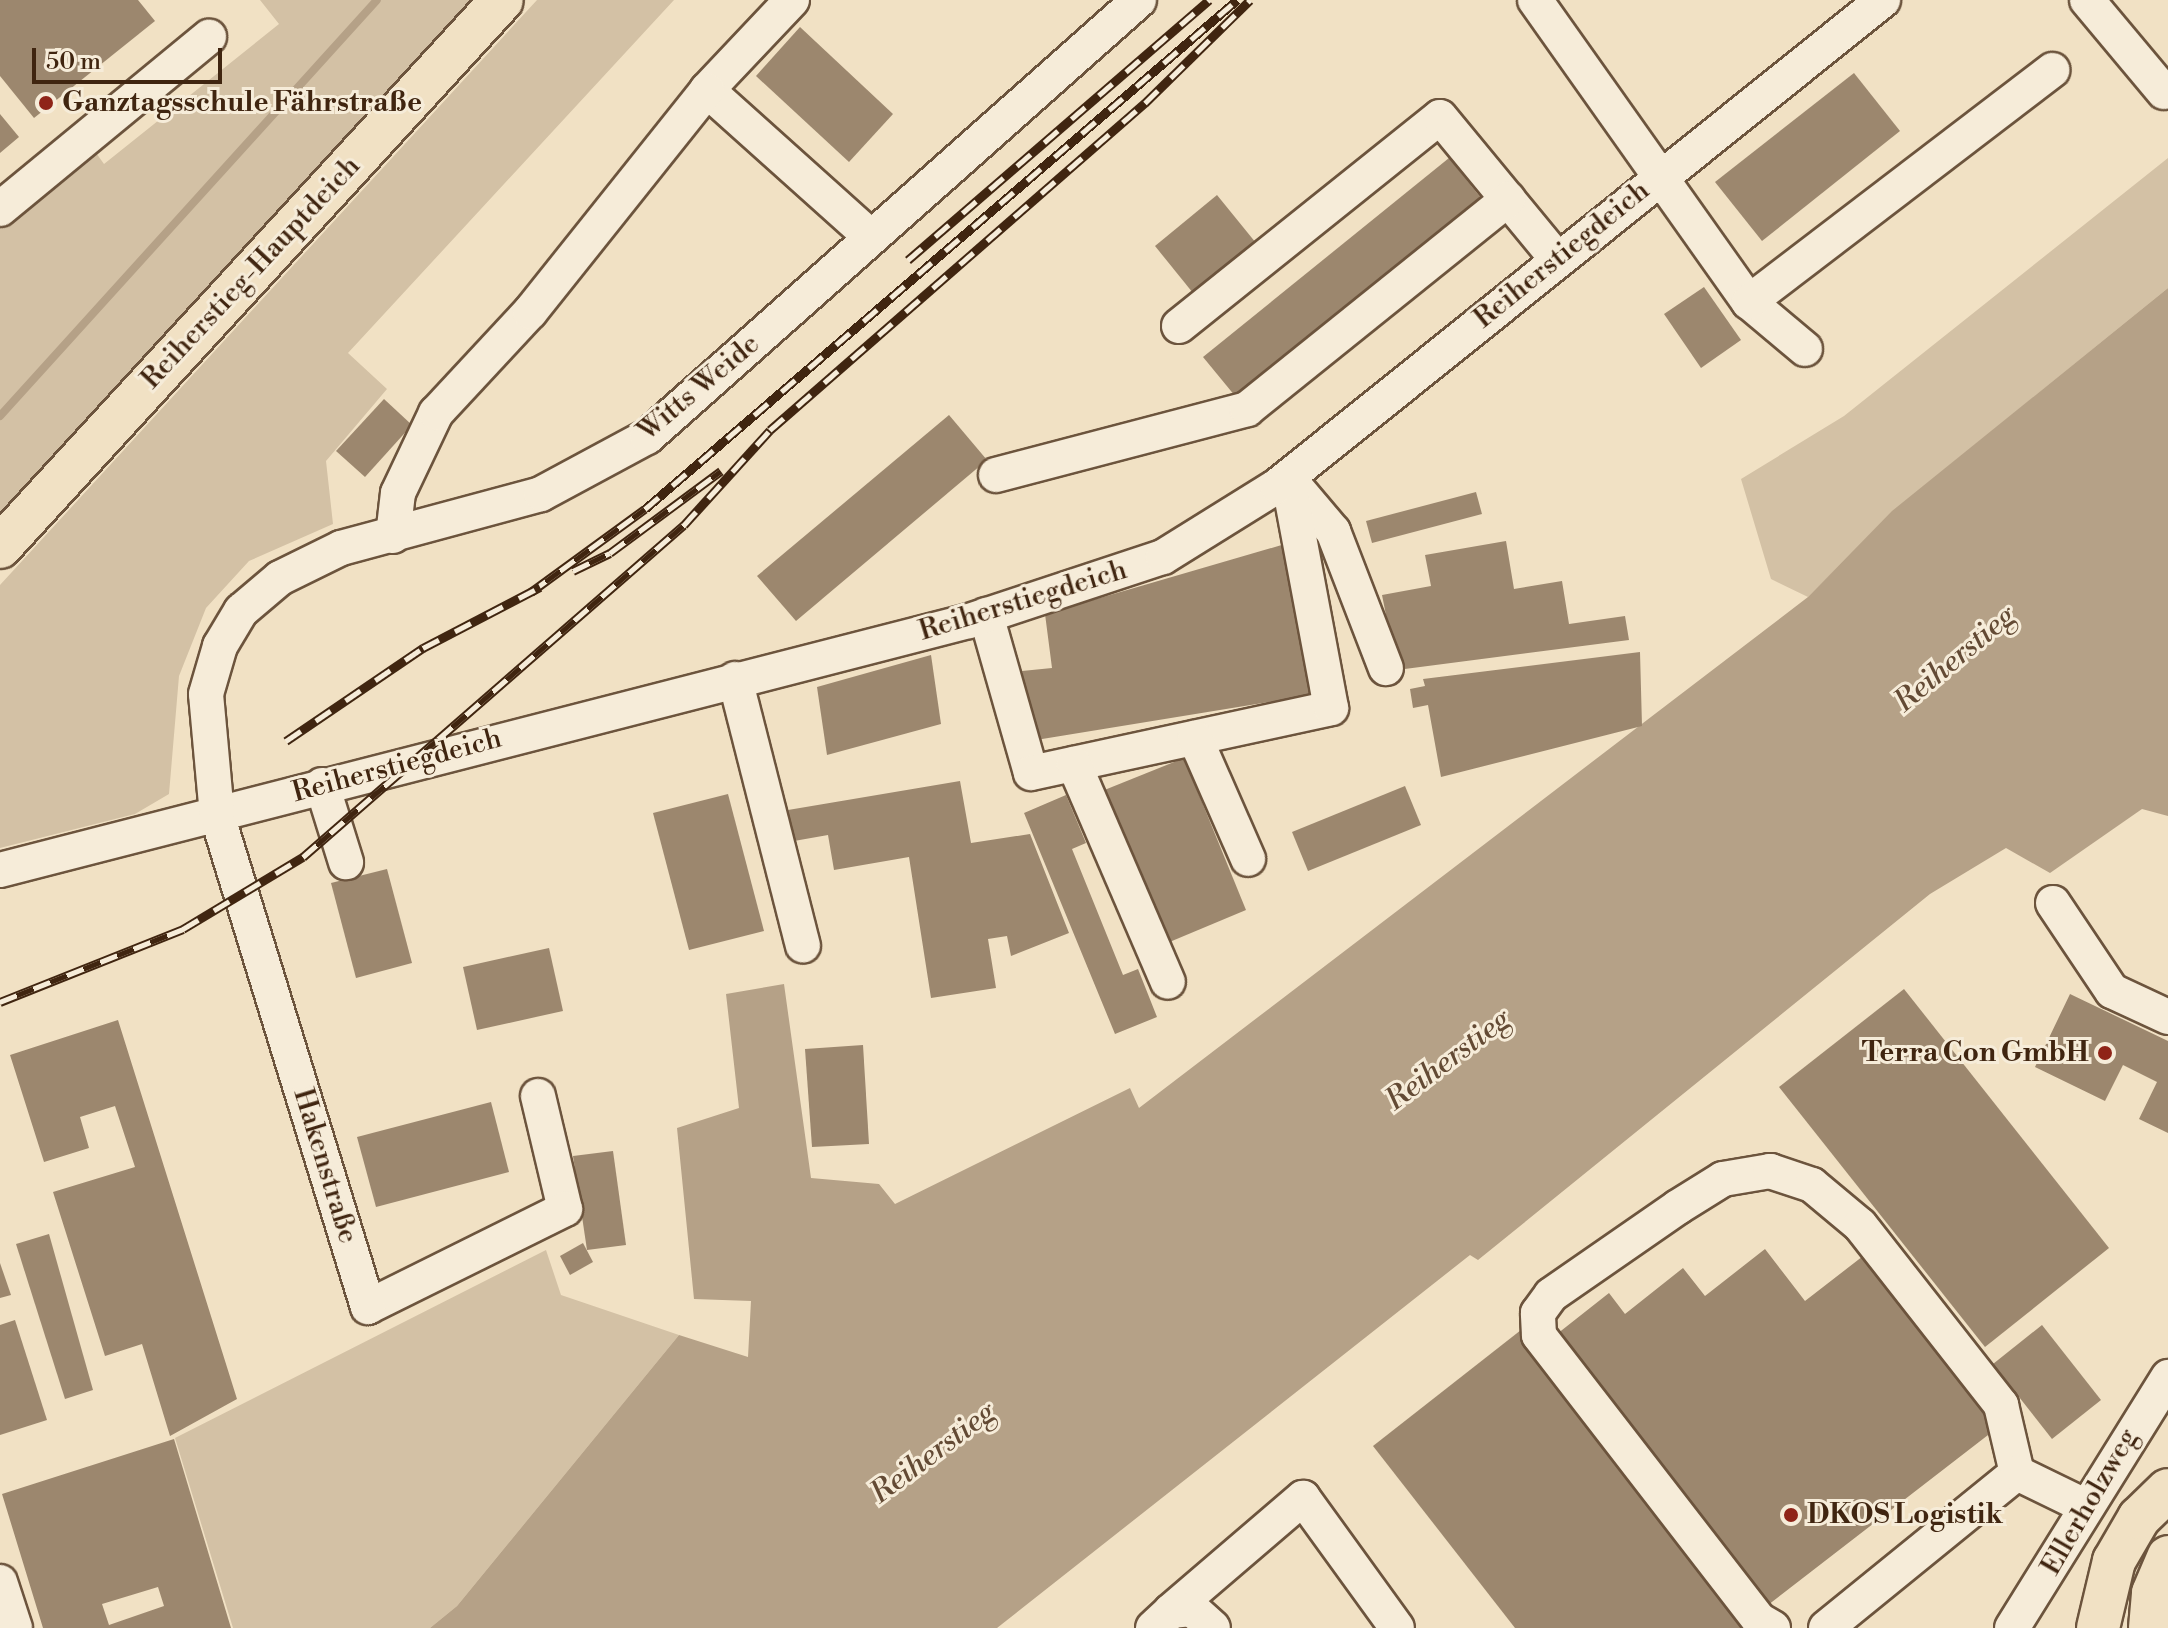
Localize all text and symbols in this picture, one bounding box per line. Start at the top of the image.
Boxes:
scale bar [36,32,226,82]
text: 50 m [46,47,101,77]
place label: Ganztagsschule Fährstraße [62,86,422,120]
marker: Ganztagsschule Fährstraße [37,94,55,112]
street label: Reiherstieg-Hauptdeich [135,150,367,396]
street label: Reiherstiegdeich [1468,174,1656,336]
street label: Witts Weide [631,328,767,448]
street label: Reiherstiegdeich [915,553,1131,649]
water label: Reiherstieg [1887,598,2023,720]
street label: Reiherstiegdeich [289,722,505,810]
water label: Reiherstieg [1378,1001,1518,1119]
place label: Terra Con GmbH [1862,1036,2089,1070]
marker: Terra Con GmbH [2096,1044,2114,1062]
street label: Hakenstraße [286,1084,364,1248]
water label: Reiherstieg [863,1394,1003,1512]
street label: Ellerholzweg [2035,1423,2145,1581]
place label: DKOS Logistik [1807,1498,2003,1532]
marker: DKOS Logistik [1782,1506,1800,1524]

